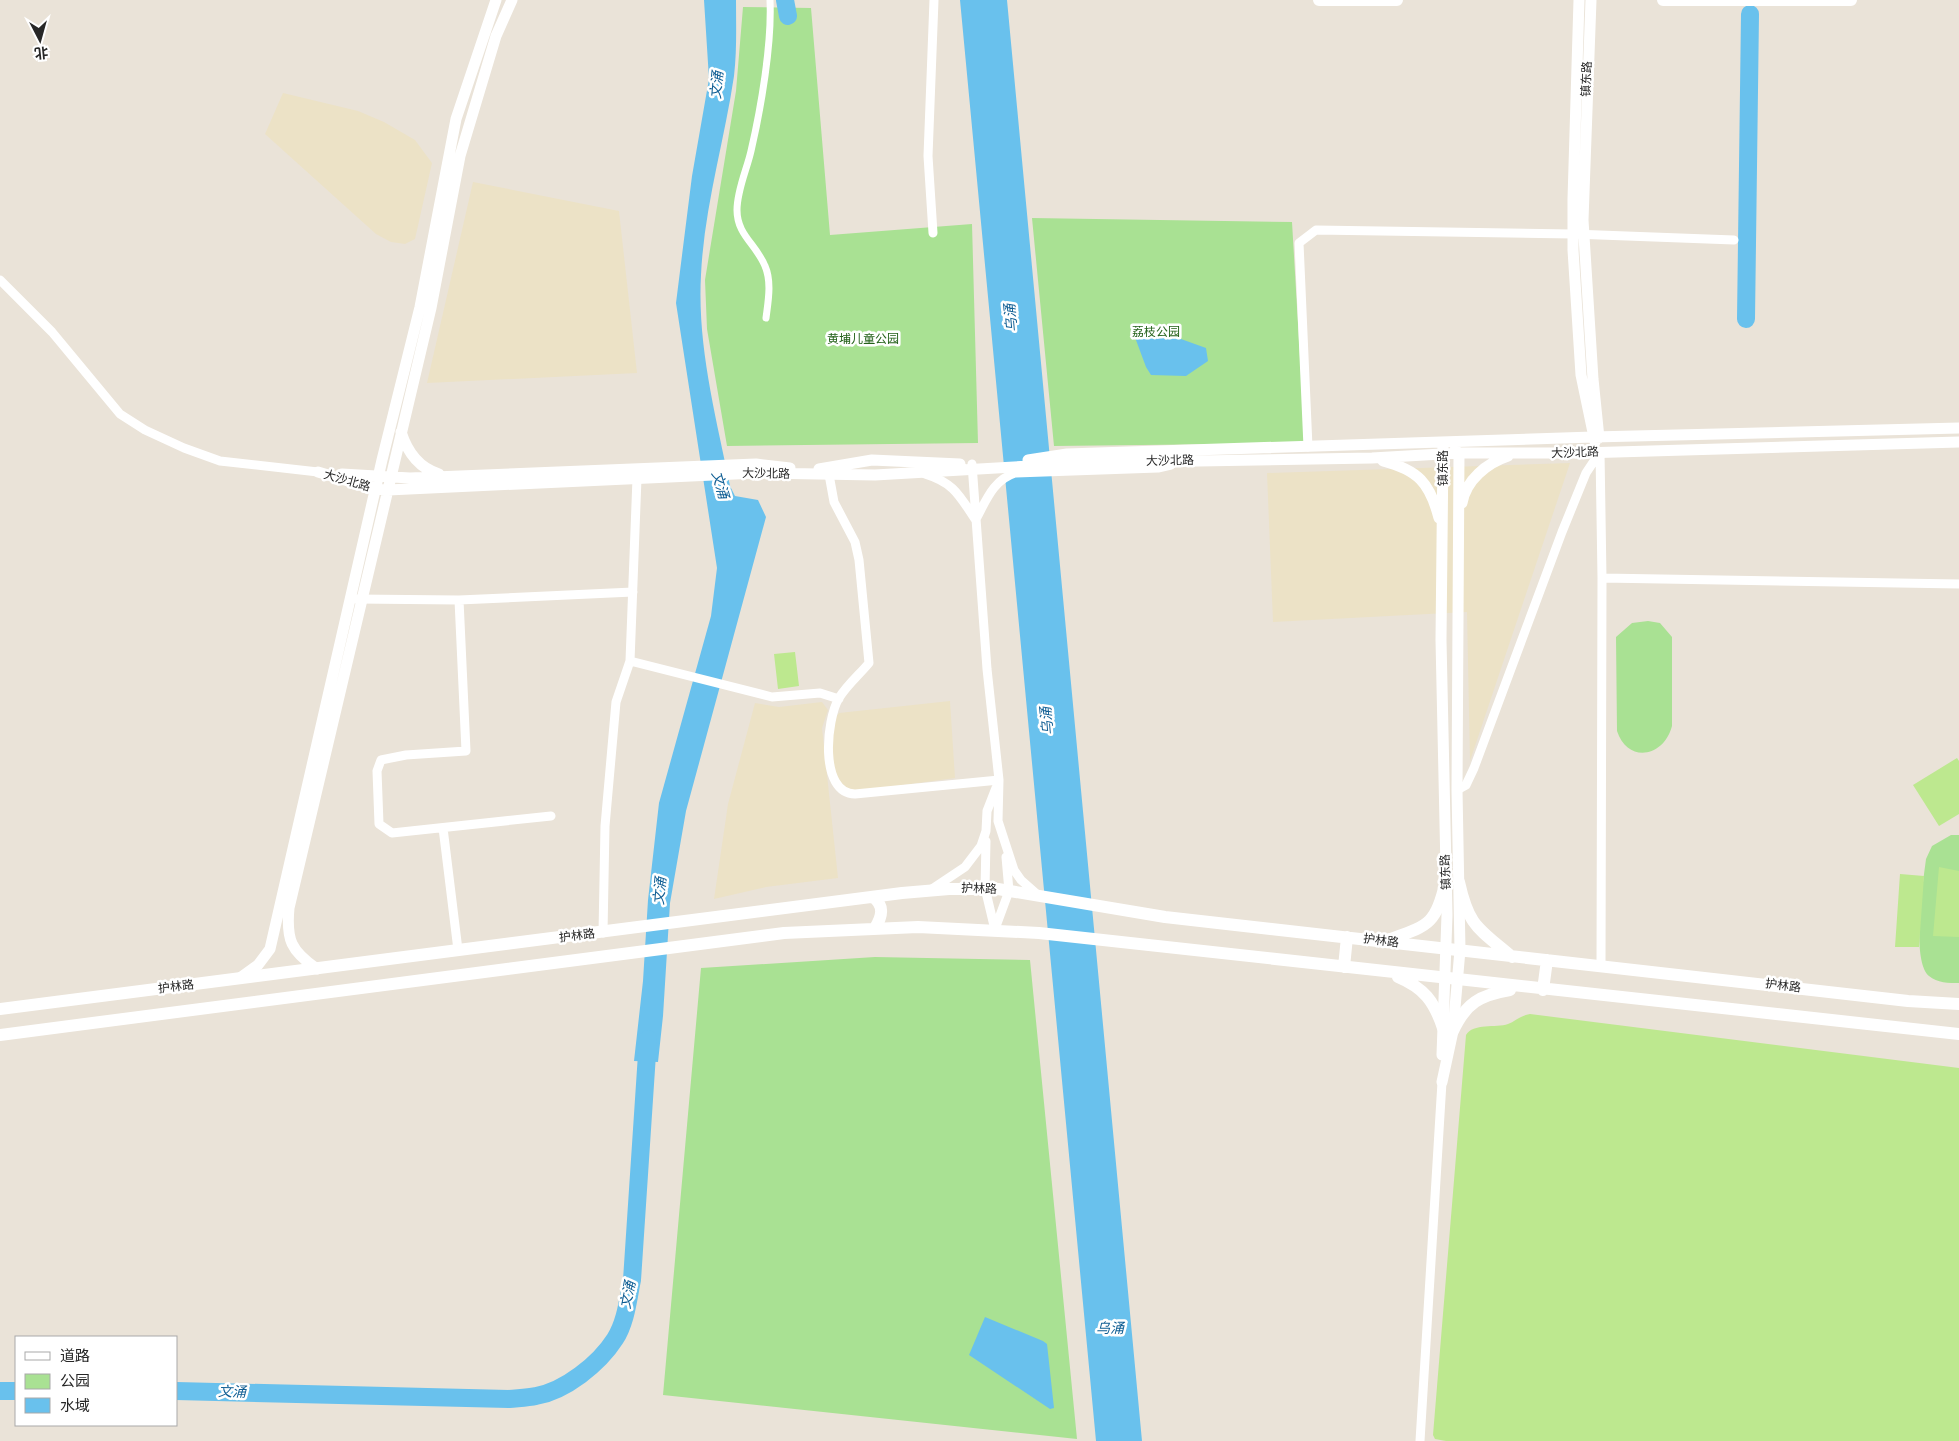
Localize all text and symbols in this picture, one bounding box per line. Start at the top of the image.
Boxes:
north arrow [15,15,65,65]
text: 北 [33,43,49,62]
street label: 镇东路 [1579,61,1595,97]
water label: 文涌 [707,68,727,100]
water label: 乌涌 [1001,301,1021,333]
park label: 荔枝公园 [1132,325,1180,340]
park label: 黄埔儿童公园 [827,332,899,347]
street label: 大沙北路 [1551,445,1599,461]
street label: 镇东路 [1436,450,1451,486]
street label: 大沙北路 [1146,453,1194,469]
street label: 大沙北路 [742,466,790,482]
street label: 大沙北路 [322,467,372,495]
water label: 文涌 [708,469,733,503]
water label: 乌涌 [1037,704,1057,736]
street label: 镇东路 [1438,854,1454,890]
water label: 文涌 [650,874,670,906]
street label: 护林路 [961,881,997,897]
street label: 护林路 [558,926,596,946]
street label: 护林路 [1362,931,1400,951]
street label: 护林路 [1764,976,1802,996]
street label: 护林路 [157,977,195,997]
water label: 文涌 [617,1278,639,1310]
water label: 乌涌 [1096,1320,1126,1337]
legend [15,1336,178,1426]
text: 道路 [60,1347,90,1365]
text: 公园 [60,1372,90,1390]
water label: 文涌 [218,1383,248,1401]
text: 水域 [60,1397,90,1415]

